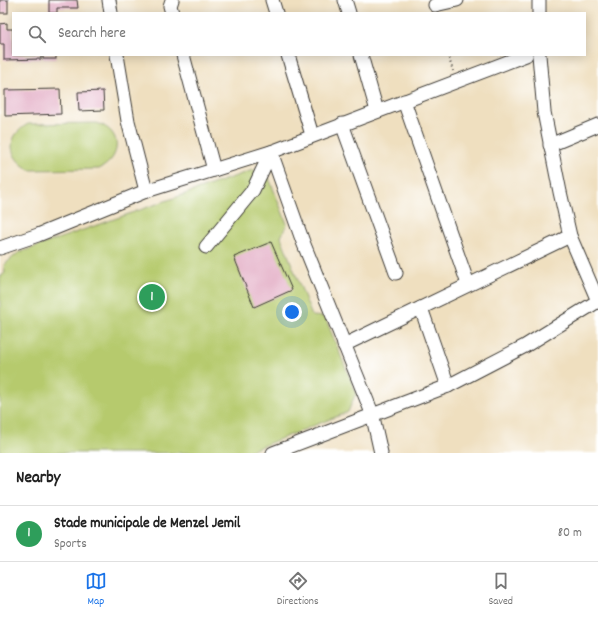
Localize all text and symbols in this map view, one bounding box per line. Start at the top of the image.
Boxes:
search box [12,12,586,56]
icon: search [26,23,48,45]
text: Search here [58,23,126,45]
pin: 1 [139,282,165,312]
your location [282,302,302,322]
text: Nearby [16,467,60,491]
text: Stade municipale de Menzel Jemil [54,513,240,535]
text: 1 [28,524,30,543]
text: 80 m [558,524,582,543]
text: Sports [54,535,87,554]
tab: Map [85,570,107,610]
tab: Directions [277,570,319,610]
tab: Saved [488,570,513,610]

